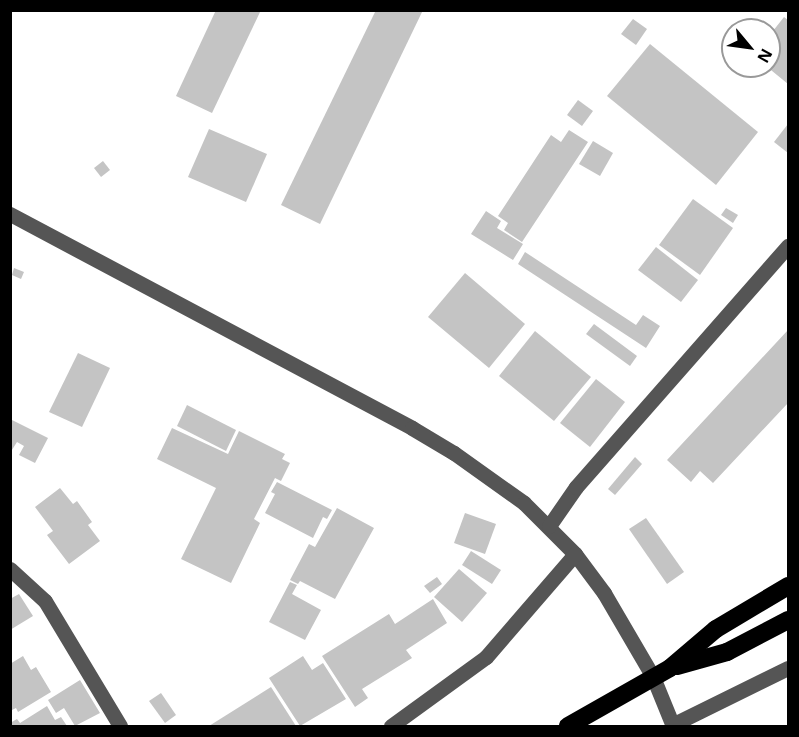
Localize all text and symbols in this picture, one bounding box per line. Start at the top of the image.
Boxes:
north arrow [721,18,781,78]
text: N [752,45,778,67]

